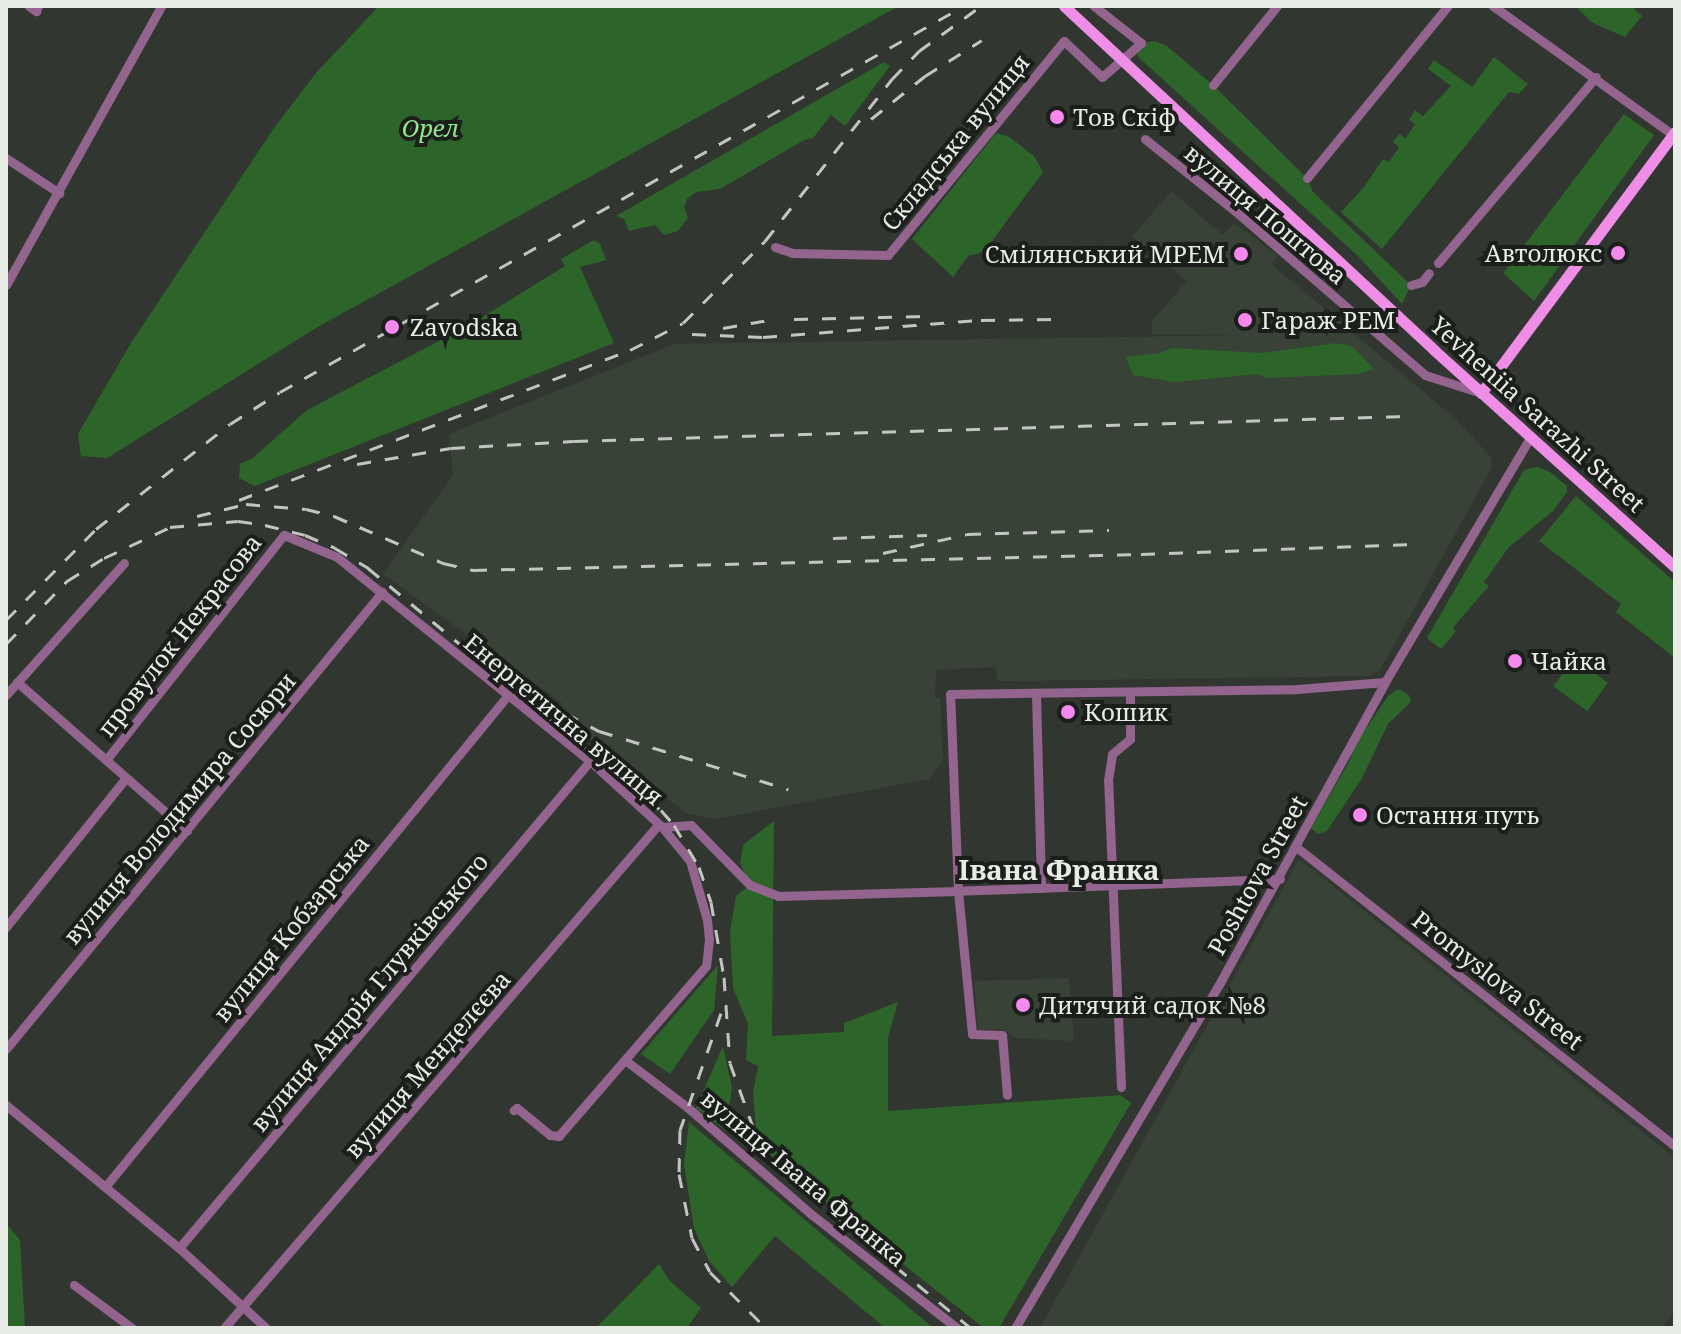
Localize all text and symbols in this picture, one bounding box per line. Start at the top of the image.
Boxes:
street label: Складська вулиця [875,48,1035,236]
place label: Тов Скіф [1073,103,1176,131]
marker: Тов Скіф [1048,108,1066,126]
park label: Орел [401,114,459,142]
street label: вулиця Поштова [1179,138,1353,290]
place label: Автолюкс [1485,239,1602,267]
place label: Смілянський МРЕМ [985,240,1225,268]
marker: Автолюкс [1609,244,1627,262]
marker: Смілянський МРЕМ [1232,245,1250,263]
place label: Гараж РЕМ [1261,306,1395,334]
street label: Yevheniia Sarazhi Street [1425,310,1651,518]
marker: Гараж РЕМ [1236,311,1254,329]
place label: Zavodska [410,313,519,341]
marker: Zavodska [381,316,403,338]
street label: провулок Некрасова [91,528,267,742]
street label: Енергетична вулиця [459,627,669,811]
place label: Чайка [1531,647,1607,675]
marker: Чайка [1506,652,1524,670]
street label: вулиця Володимира Сосюри [57,666,301,950]
place label: Кошик [1084,698,1168,726]
marker: Кошик [1059,703,1077,721]
street label: Poshtova Street [1201,790,1313,960]
place label: Остання путь [1376,801,1539,829]
marker: Остання путь [1351,806,1369,824]
street label: вулиця Кобзарська [207,829,375,1027]
street label: вулиця Андрія Глувківського [244,847,494,1137]
district label: Івана Франка [958,852,1160,886]
street label: Promyslova Street [1407,905,1589,1055]
street label: вулиця Менделєєва [338,965,516,1163]
place label: Дитячий садок №8 [1039,991,1266,1019]
marker: Дитячий садок №8 [1014,996,1032,1014]
street label: вулиця Івана Франка [696,1084,912,1272]

